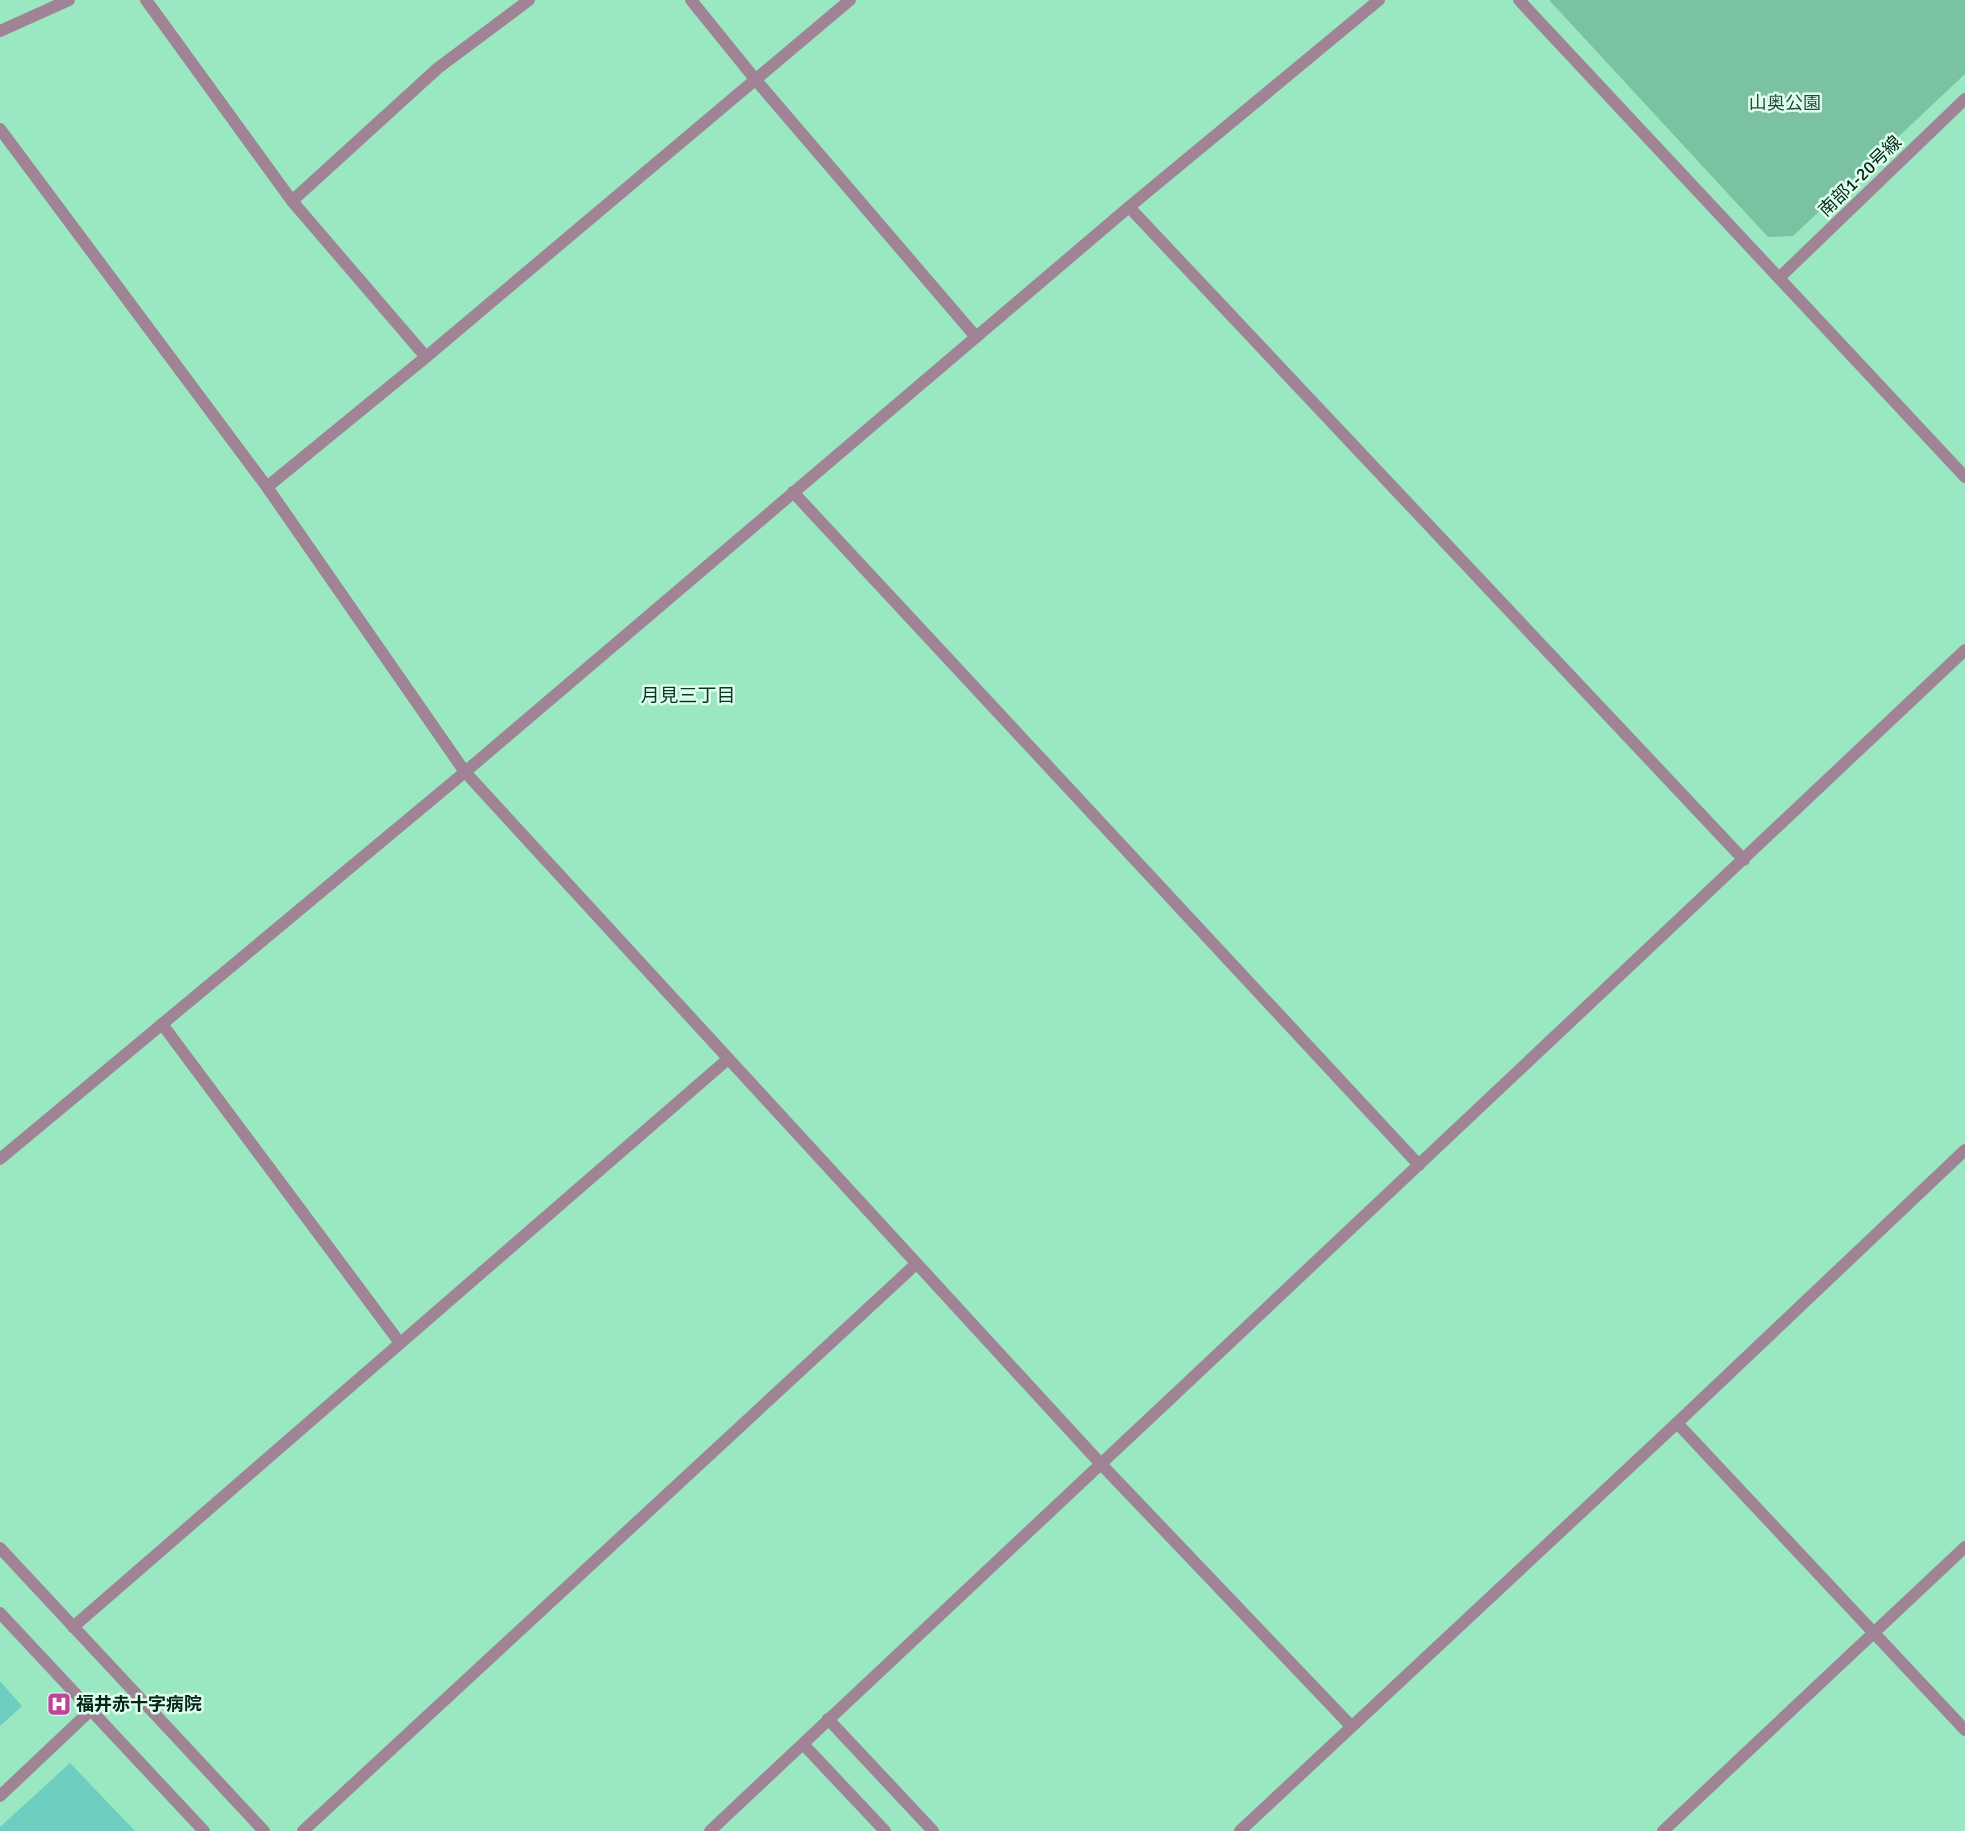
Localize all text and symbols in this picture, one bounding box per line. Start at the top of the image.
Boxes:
park label: 山奥公園 [1749,92,1821,114]
street label: 南部1-20号線 [1814,131,1906,221]
district label: 月見三丁目 [640,684,736,708]
hospital icon: 福井赤十字病院 [46,1691,72,1717]
place label: 福井赤十字病院 [76,1693,202,1715]

